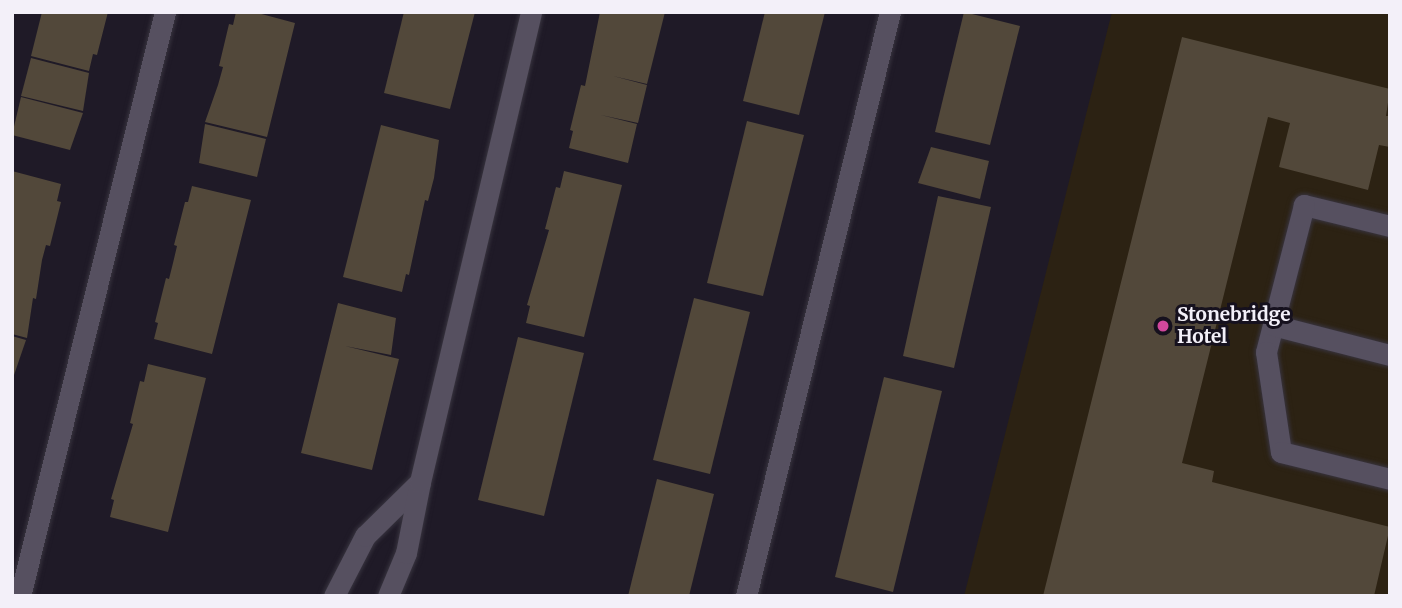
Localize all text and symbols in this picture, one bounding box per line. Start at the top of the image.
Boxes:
place label: Stonebridge Hotel [1177,304,1291,348]
marker: Stonebridge Hotel [1155,318,1171,334]

